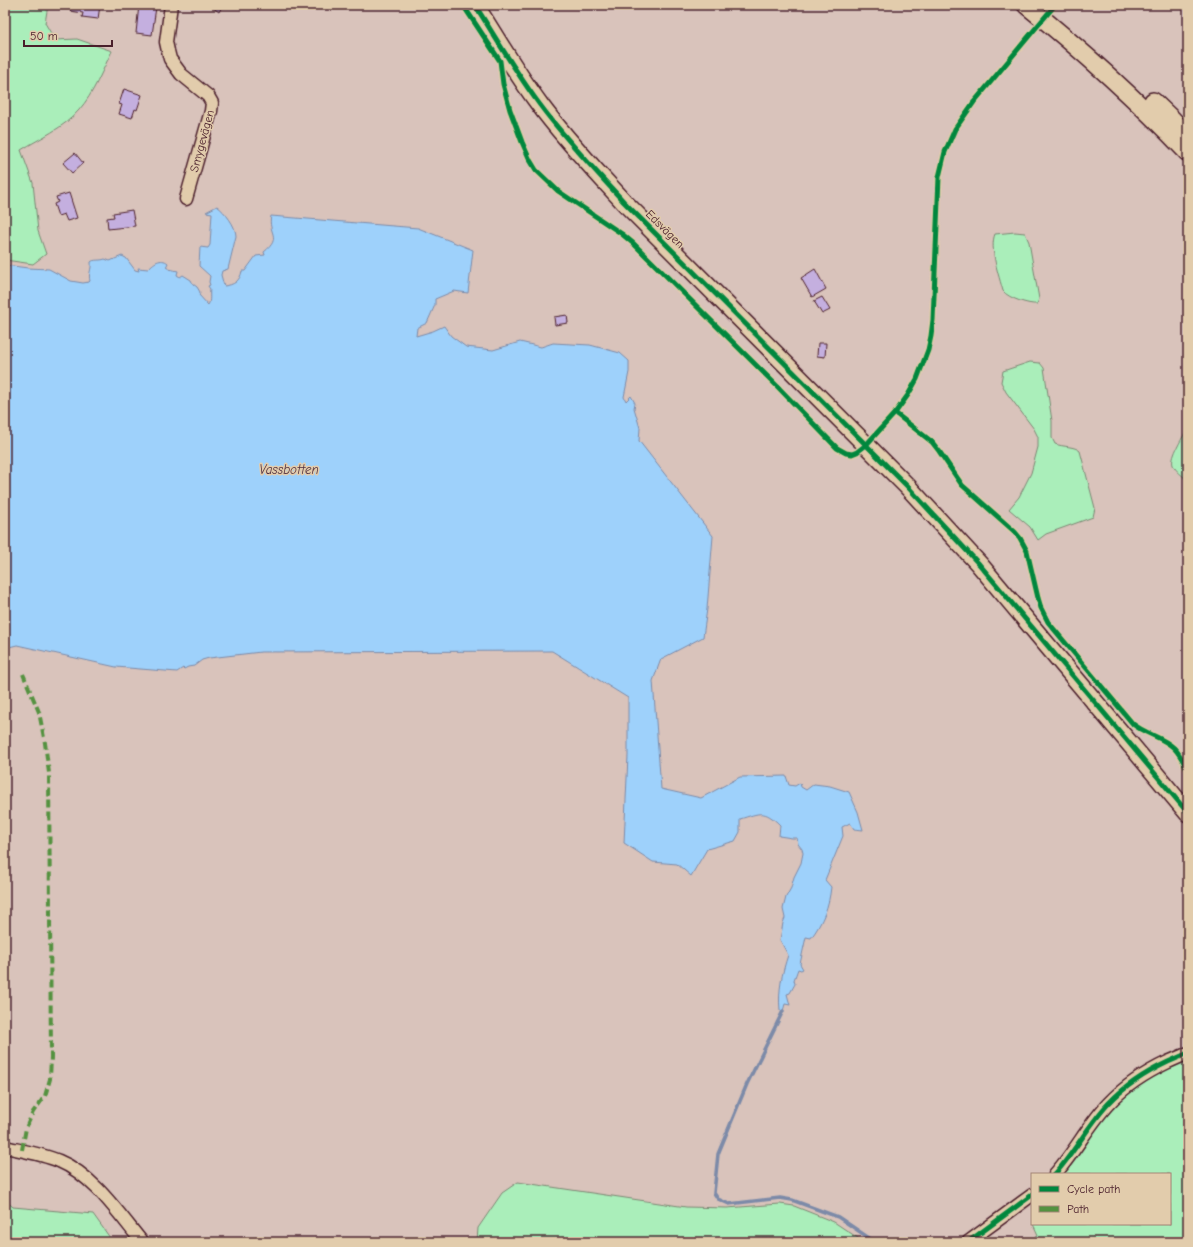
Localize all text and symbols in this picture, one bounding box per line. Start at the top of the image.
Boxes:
scale bar [24,22,112,48]
text: 50 m [30,29,58,43]
street label: Smygevägen [187,108,217,174]
street label: Edsvägen [643,207,687,251]
water label: Vassbotten [259,462,319,477]
legend [1031,1173,1171,1225]
text: Cycle path [1067,1182,1120,1196]
text: Path [1067,1202,1089,1216]

